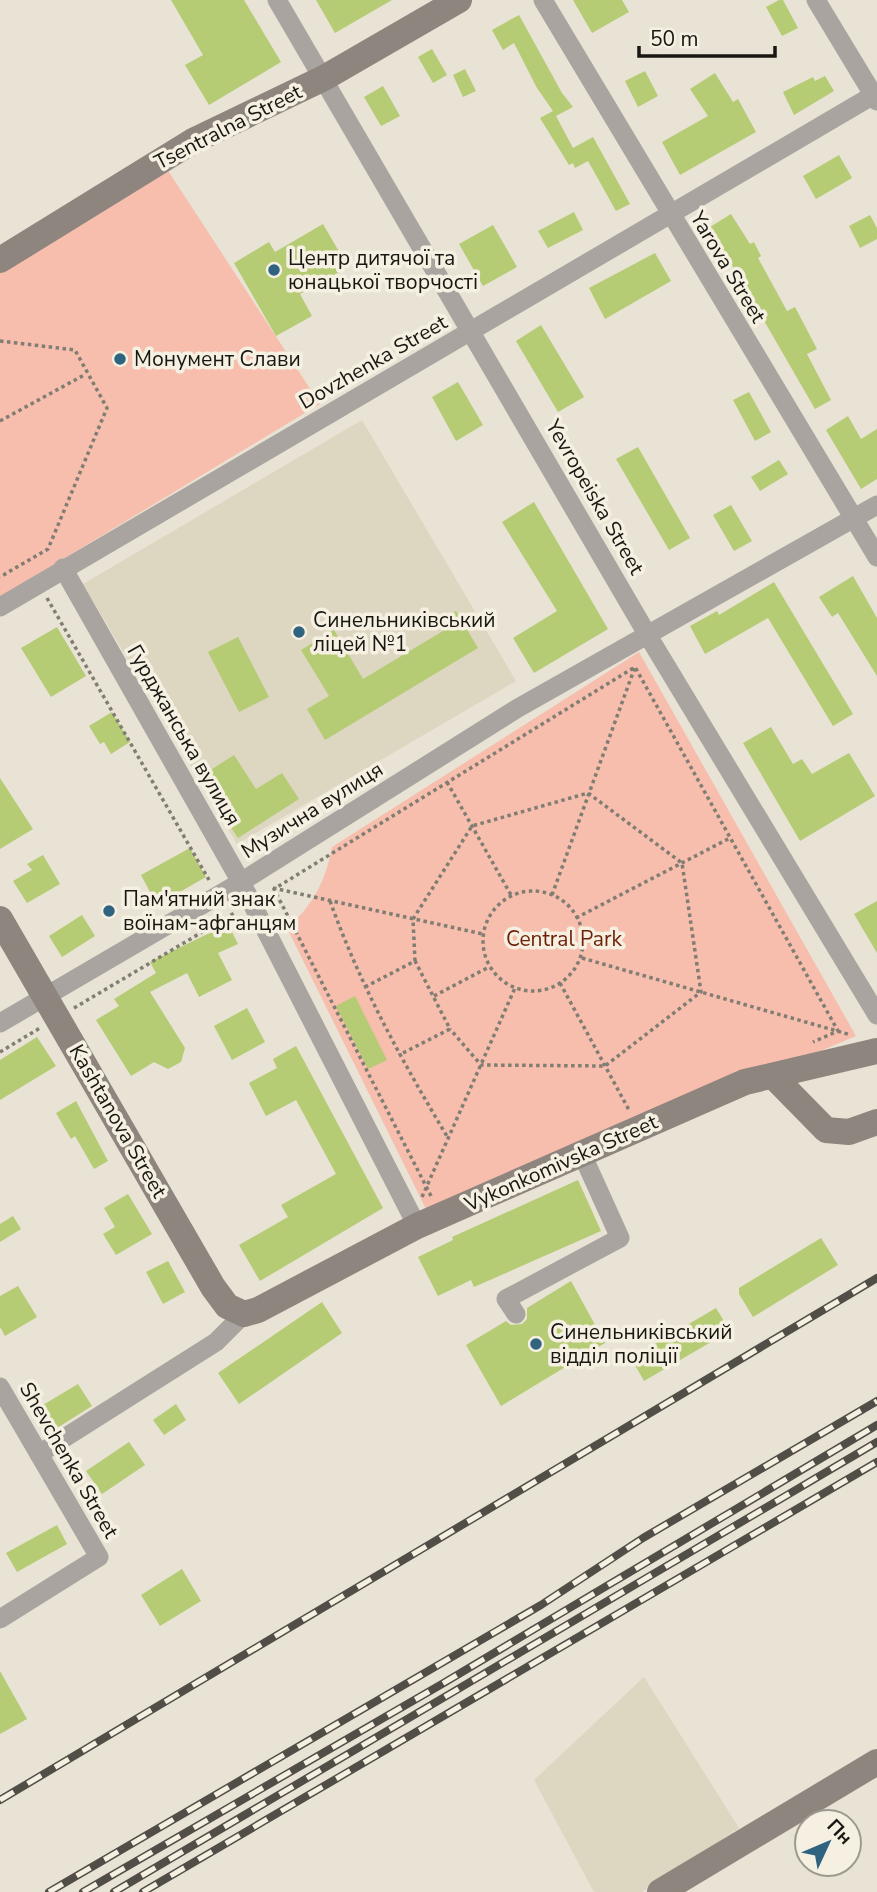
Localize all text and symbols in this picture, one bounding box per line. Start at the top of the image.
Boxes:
scale bar [639,14,776,58]
text: 50 m [650,25,699,53]
street label: Tsentralna Street [149,77,307,176]
street label: Yarova Street [683,205,773,329]
place label: Центр дитячої та юнацької творчості [288,244,478,296]
marker: Центр дитячої та юнацької творчості [266,262,282,278]
street label: Dovzhenka Street [294,308,453,416]
place label: Монумент Слави [134,345,301,373]
marker: Монумент Слави [112,351,128,367]
street label: Yevropeiska Street [539,414,651,580]
place label: Синельниківський ліцей №1 [313,606,495,658]
marker: Синельниківський ліцей №1 [291,624,307,640]
street label: Гурджанська вулиця [121,639,247,831]
street label: Музична вулиця [236,755,388,865]
place label: Пам'ятний знак воїнам-афганцям [123,885,296,937]
marker: Пам'ятний знак воїнам-афганцям [101,903,117,919]
park label: Central Park [506,925,622,953]
street label: Kashtanova Street [63,1039,174,1203]
street label: Vykonkomivska Street [459,1108,662,1219]
place label: Синельниківський відділ поліції [550,1318,732,1370]
marker: Синельниківський відділ поліції [528,1336,544,1352]
street label: Shevchenka Street [13,1377,125,1544]
north arrow [793,1808,863,1878]
text: Пн [821,1813,858,1850]

